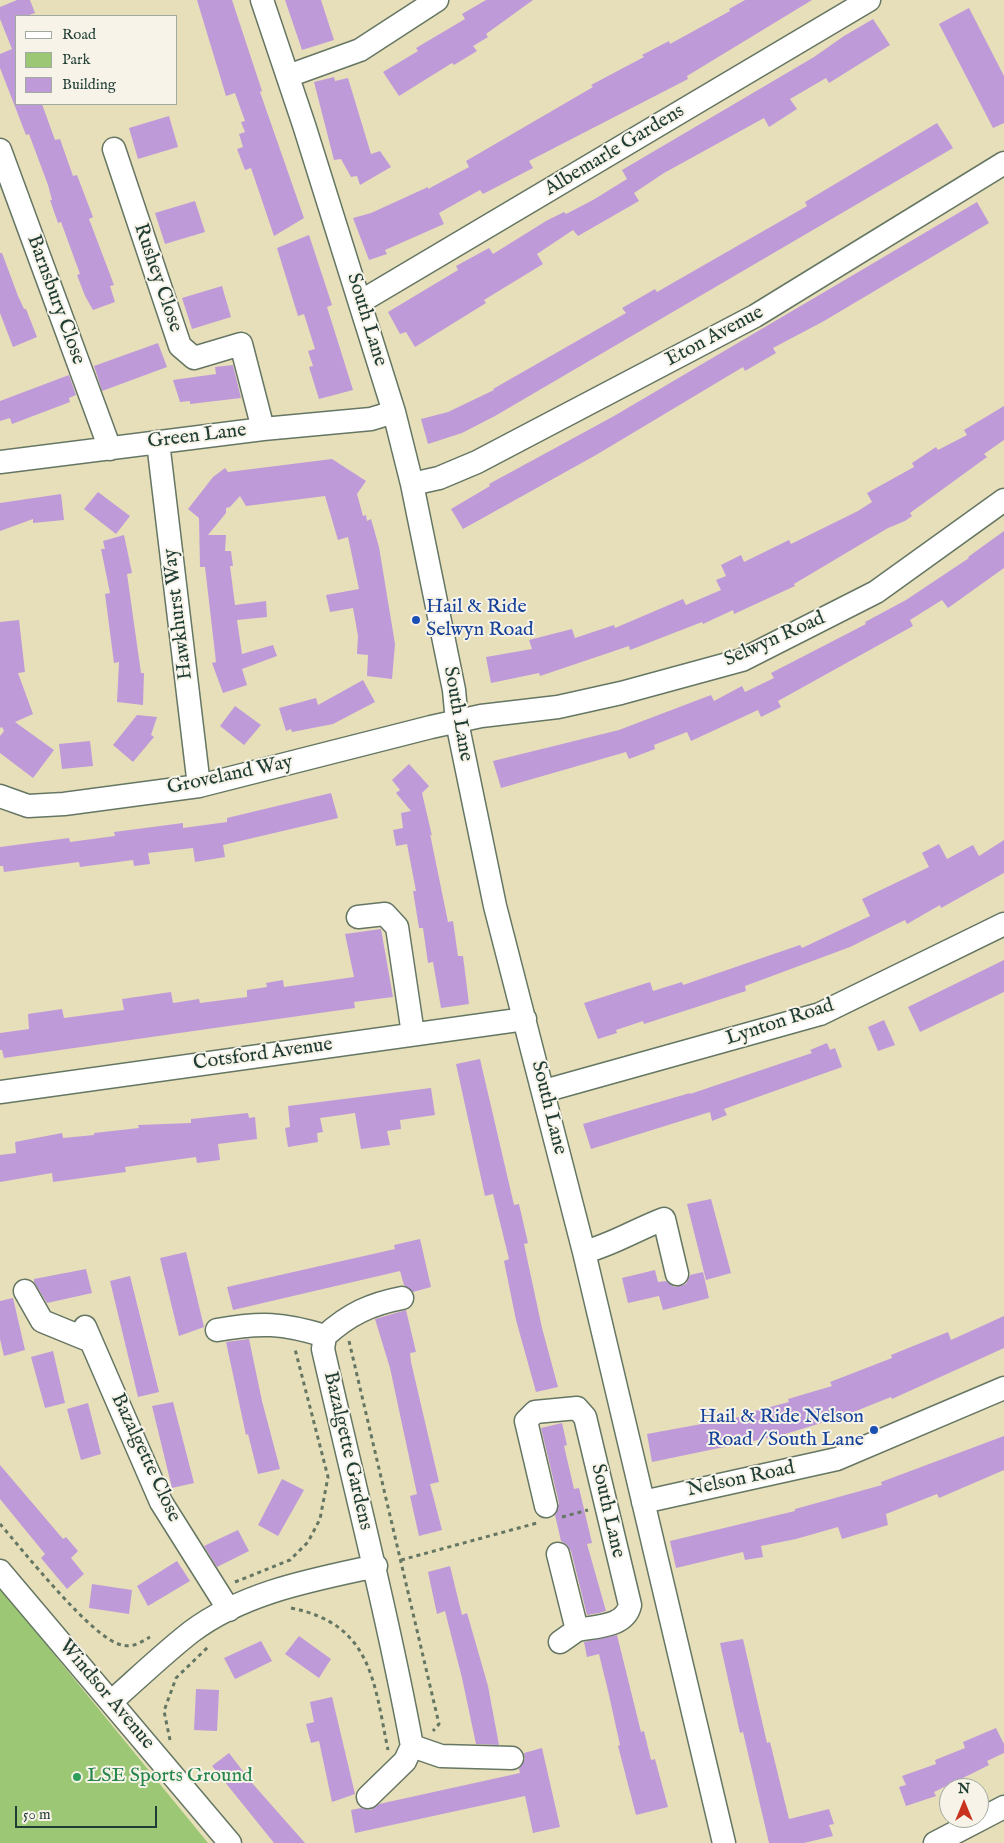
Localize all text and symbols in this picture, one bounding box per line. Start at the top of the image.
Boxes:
legend [15,15,178,105]
text: Road [62,25,96,44]
text: Park [62,50,91,69]
text: Building [62,75,116,94]
street label: Albemarle Gardens [541,100,689,202]
street label: Rushey Close [127,221,187,335]
street label: Barnsbury Close [20,232,90,368]
street label: South Lane [341,271,391,369]
street label: Eton Avenue [662,301,768,373]
street label: Green Lane [146,419,248,455]
street label: Hawkhurst Way [159,547,199,681]
place label: Hail & Ride Selwyn Road [426,596,534,643]
street label: Selwyn Road [721,607,829,673]
marker: Hail & Ride Selwyn Road [410,614,422,626]
street label: South Lane [437,665,477,763]
street label: Groveland Way [165,751,295,801]
street label: Lynton Road [723,994,837,1052]
street label: Cotsford Avenue [192,1033,334,1077]
street label: South Lane [525,1059,571,1157]
street label: Bazalgette Gardens [317,1369,377,1533]
street label: Bazalgette Close [105,1390,185,1526]
place label: Hail & Ride Nelson Road / South Lane [699,1406,864,1453]
marker: Hail & Ride Nelson Road / South Lane [868,1424,880,1436]
street label: Nelson Road [685,1457,797,1503]
street label: South Lane [585,1462,629,1560]
street label: Windsor Avenue [53,1635,159,1755]
place label: LSE Sports Ground [87,1765,253,1789]
marker: LSE Sports Ground [71,1771,83,1783]
north arrow [939,1778,989,1828]
text: N [958,1780,970,1798]
scale bar [18,1796,160,1828]
text: 50 m [23,1805,51,1824]

